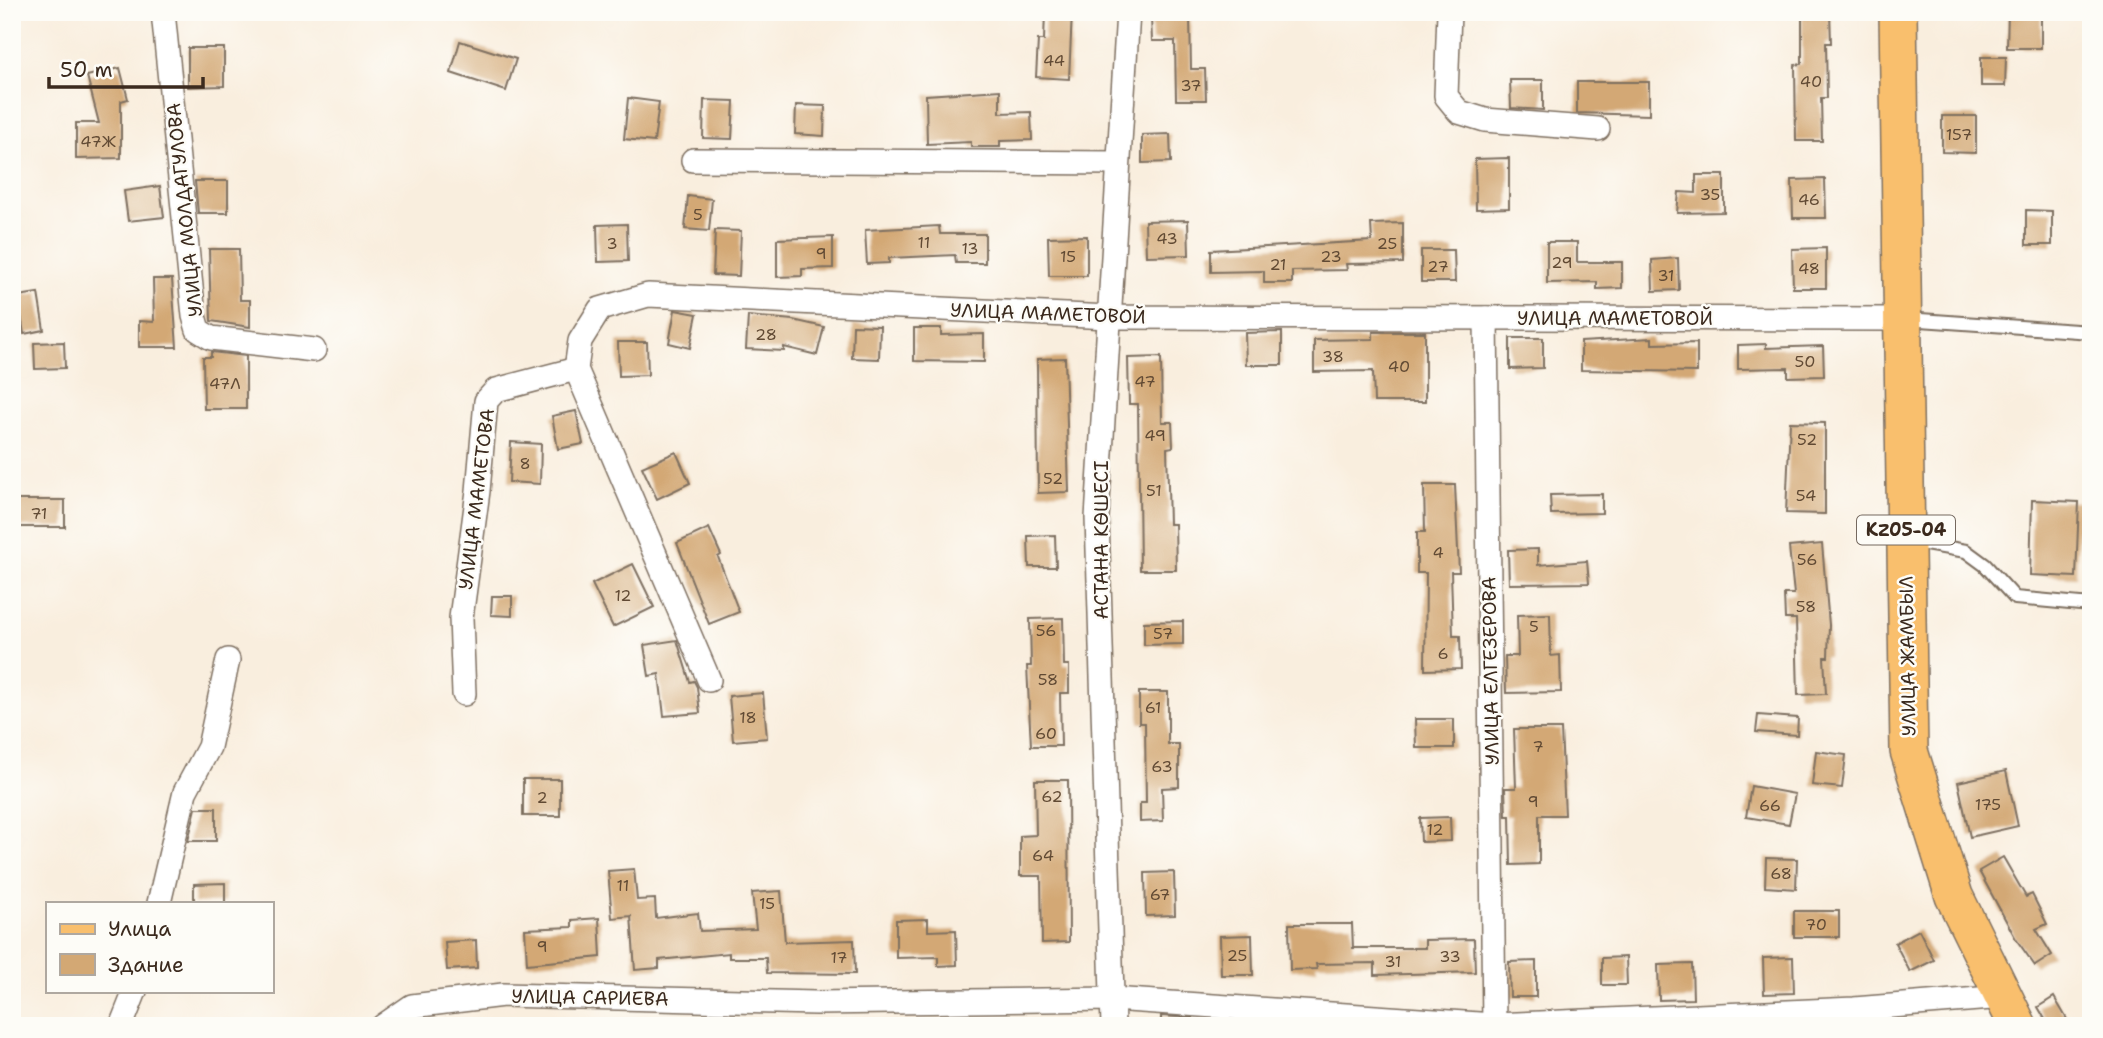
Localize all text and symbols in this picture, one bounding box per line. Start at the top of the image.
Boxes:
scale bar [49,46,203,90]
house number: 44 [1043,50,1065,71]
text: 50 m [60,56,113,84]
house number: 40 [1800,71,1822,92]
house number: 37 [1180,75,1202,96]
street label: УЛИЦА МОЛДАГУЛОВА [161,101,208,318]
house number: 157 [1946,124,1972,145]
house number: 47Ж [80,131,116,152]
house number: 35 [1700,184,1720,205]
house number: 46 [1798,189,1820,210]
house number: 5 [693,204,703,225]
house number: 43 [1156,228,1178,249]
house number: 11 [918,232,930,253]
house number: 3 [606,233,618,254]
house number: 25 [1377,233,1397,254]
house number: 13 [961,238,979,259]
house number: 9 [815,243,827,264]
house number: 15 [1060,246,1076,267]
house number: 23 [1320,246,1342,267]
house number: 29 [1551,252,1573,273]
house number: 21 [1269,254,1287,275]
house number: 27 [1427,256,1449,277]
house number: 48 [1798,258,1820,279]
house number: 31 [1657,265,1675,286]
street label: УЛИЦА МАМЕТОВОЙ [950,298,1146,329]
street label: УЛИЦА МАМЕТОВОЙ [1517,306,1713,331]
house number: 28 [755,324,777,345]
house number: 38 [1322,346,1344,367]
house number: 50 [1795,351,1815,372]
house number: 40 [1388,356,1410,377]
house number: 47 [1134,371,1156,392]
house number: 47Л [209,373,241,394]
street label: УЛИЦА МАМЕТОВА [453,407,500,591]
house number: 49 [1144,425,1166,446]
house number: 52 [1797,429,1817,450]
house number: 8 [519,453,531,474]
street label: АСТАНА КӨШЕСІ [1089,460,1114,620]
house number: 52 [1043,468,1063,489]
house number: 51 [1146,480,1162,501]
house number: 54 [1796,485,1816,506]
house number: 71 [30,503,48,524]
road number: KZ05-04 [1857,516,1955,544]
house number: 4 [1432,542,1444,563]
house number: 56 [1797,549,1817,570]
street label: УЛИЦА ЖАМБЫЛ [1894,575,1921,737]
street label: УЛИЦА ЕЛГЕЗЕРОВА [1476,576,1505,766]
house number: 12 [614,585,632,606]
house number: 58 [1796,596,1816,617]
house number: 5 [1529,616,1539,637]
house number: 56 [1036,620,1056,641]
house number: 57 [1153,623,1173,644]
house number: 6 [1437,643,1449,664]
house number: 58 [1038,669,1058,690]
house number: 61 [1145,697,1161,718]
house number: 18 [739,707,757,728]
house number: 60 [1035,723,1057,744]
house number: 7 [1532,736,1544,757]
house number: 63 [1151,756,1173,777]
house number: 62 [1041,786,1063,807]
house number: 2 [536,787,548,808]
house number: 9 [1527,791,1539,812]
house number: 175 [1975,794,2001,815]
house number: 66 [1759,795,1781,816]
house number: 12 [1426,819,1444,840]
house number: 64 [1032,845,1054,866]
house number: 68 [1770,863,1792,884]
house number: 11 [617,875,629,896]
house number: 67 [1150,884,1170,905]
house number: 15 [759,893,775,914]
legend [46,902,273,992]
house number: 70 [1805,914,1827,935]
text: Улица [108,915,171,943]
house number: 9 [536,936,548,957]
house number: 25 [1227,945,1247,966]
house number: 33 [1439,946,1461,967]
house number: 17 [830,947,848,968]
text: Здание [108,951,184,979]
house number: 31 [1384,951,1402,972]
street label: УЛИЦА САРИЕВА [511,984,669,1011]

